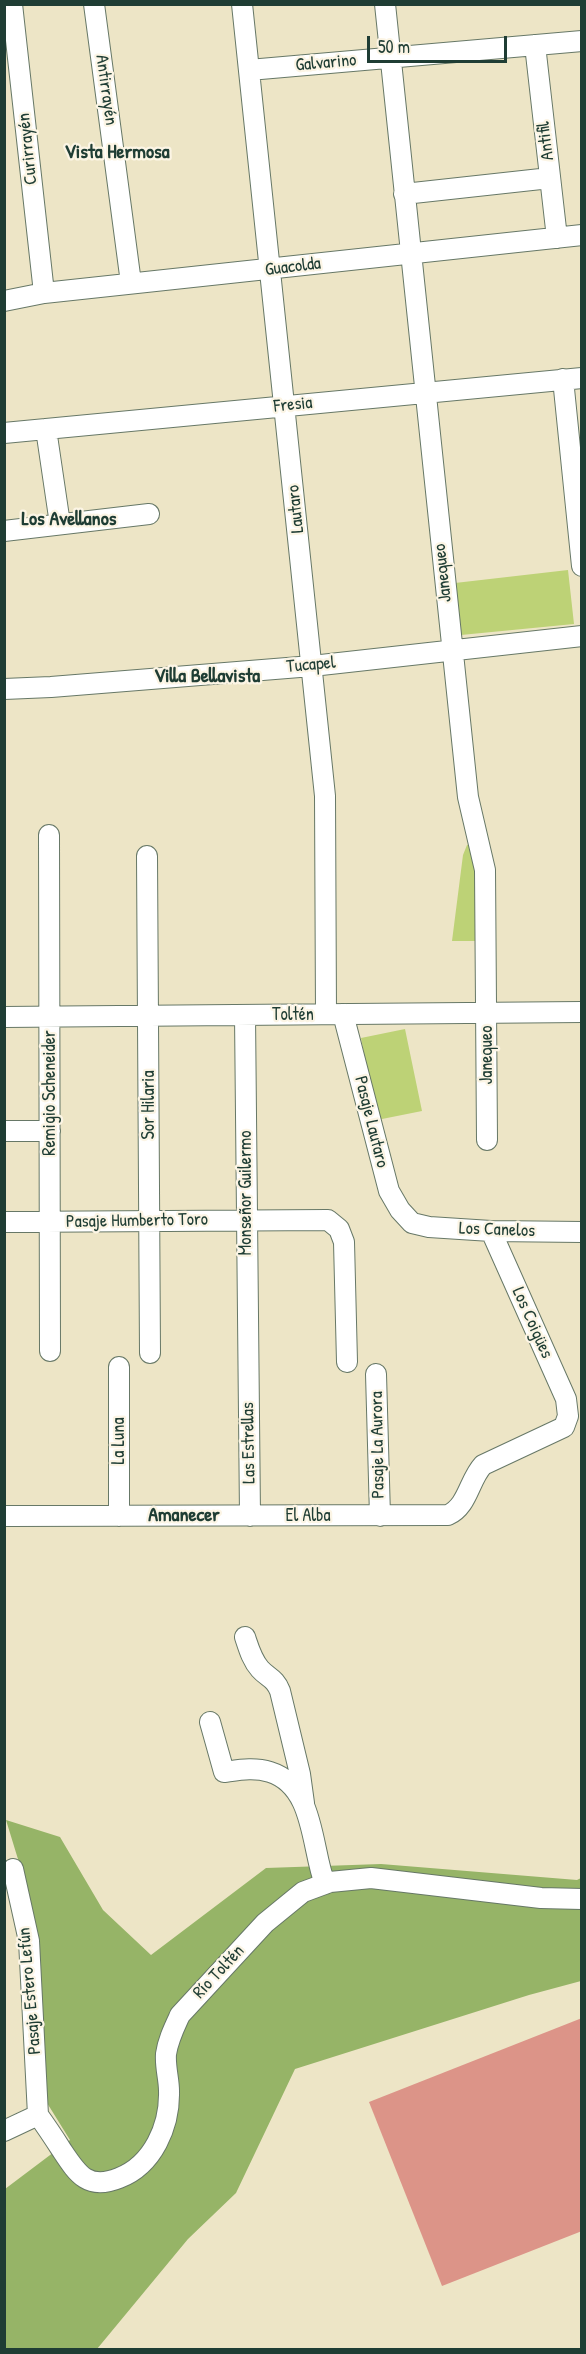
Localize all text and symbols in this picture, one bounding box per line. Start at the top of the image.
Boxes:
scale bar [370,24,510,62]
text: 50 m [378,34,410,59]
street label: Galvarino [295,50,357,76]
street label: Antirrayén [90,53,122,127]
street label: Curirrayén [14,112,42,186]
street label: Antifil [533,120,559,162]
district label: Vista Hermosa [65,141,169,165]
street label: Guacolda [264,253,322,281]
street label: Fresia [273,392,313,418]
street label: Lautaro [283,484,309,534]
district label: Los Avellanos [22,508,116,532]
street label: Janequeo [429,543,457,603]
street label: Tucapel [285,652,337,678]
district label: Villa Bellavista [154,665,260,689]
street label: Toltén [272,1004,314,1026]
street label: Janequeo [476,1026,498,1084]
street label: Remigio Scheneider [39,1030,61,1156]
street label: Sor Hilaria [138,1071,160,1139]
street label: Pasaje Lautaro [349,1074,393,1170]
street label: Monseñor Guilermo [235,1131,257,1255]
street label: Pasaje Humberto Toro [66,1209,208,1233]
street label: Los Canelos [459,1218,535,1242]
street label: Los Coigües [507,1284,557,1362]
street label: Pasaje La Aurora [366,1391,390,1499]
street label: Las Estrellas [237,1402,261,1484]
street label: La Luna [108,1418,130,1464]
district label: Amanecer [148,1504,220,1528]
street label: El Alba [286,1505,330,1527]
street label: Pasaje Estero Lefún [14,1927,46,2055]
street label: Río Toltén [189,1941,249,2003]

